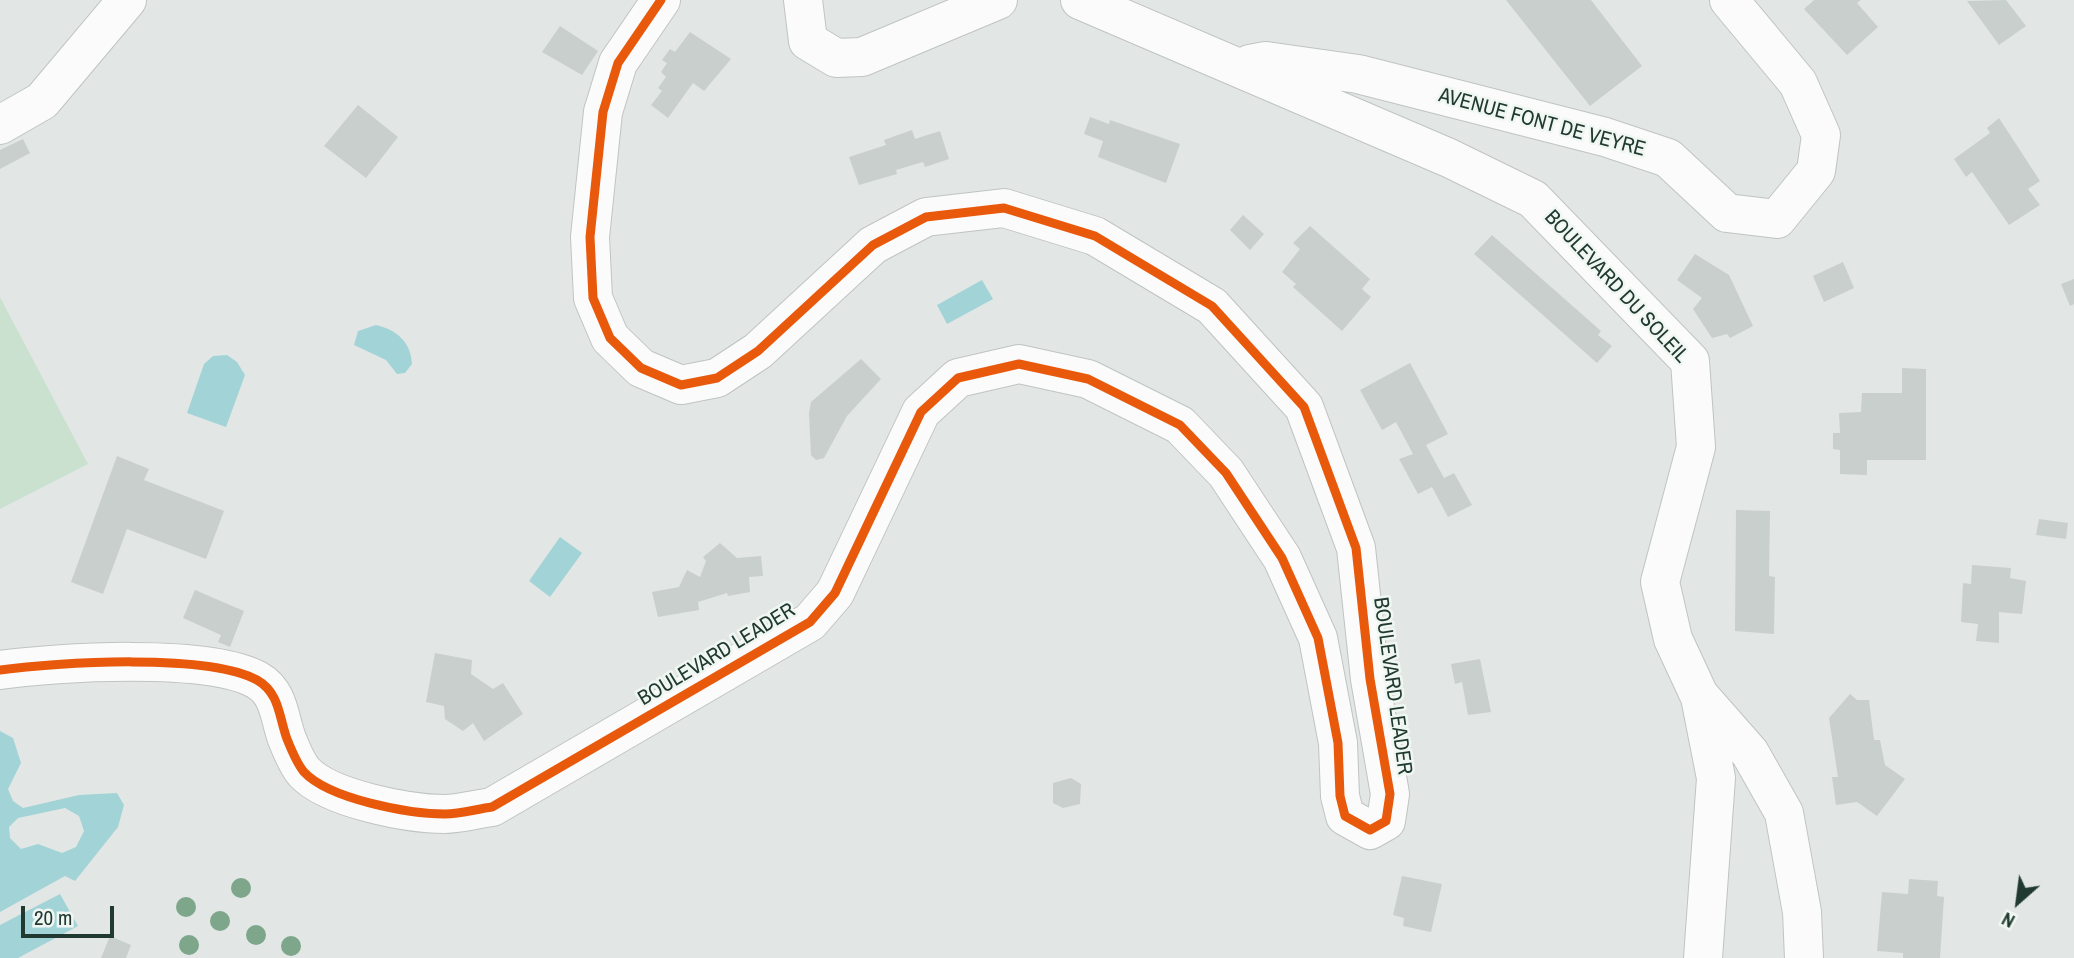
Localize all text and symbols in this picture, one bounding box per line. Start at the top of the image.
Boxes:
street label: AVENUE FONT DE VEYRE [1436,83,1648,163]
street label: BOULEVARD DU SOLEIL [1539,205,1693,369]
street label: BOULEVARD LEADER [1367,596,1417,776]
street label: BOULEVARD LEADER [634,598,800,712]
north arrow [1983,867,2053,937]
scale bar [24,892,117,936]
text: 20 m [34,903,72,932]
text: N [1997,906,2019,935]

